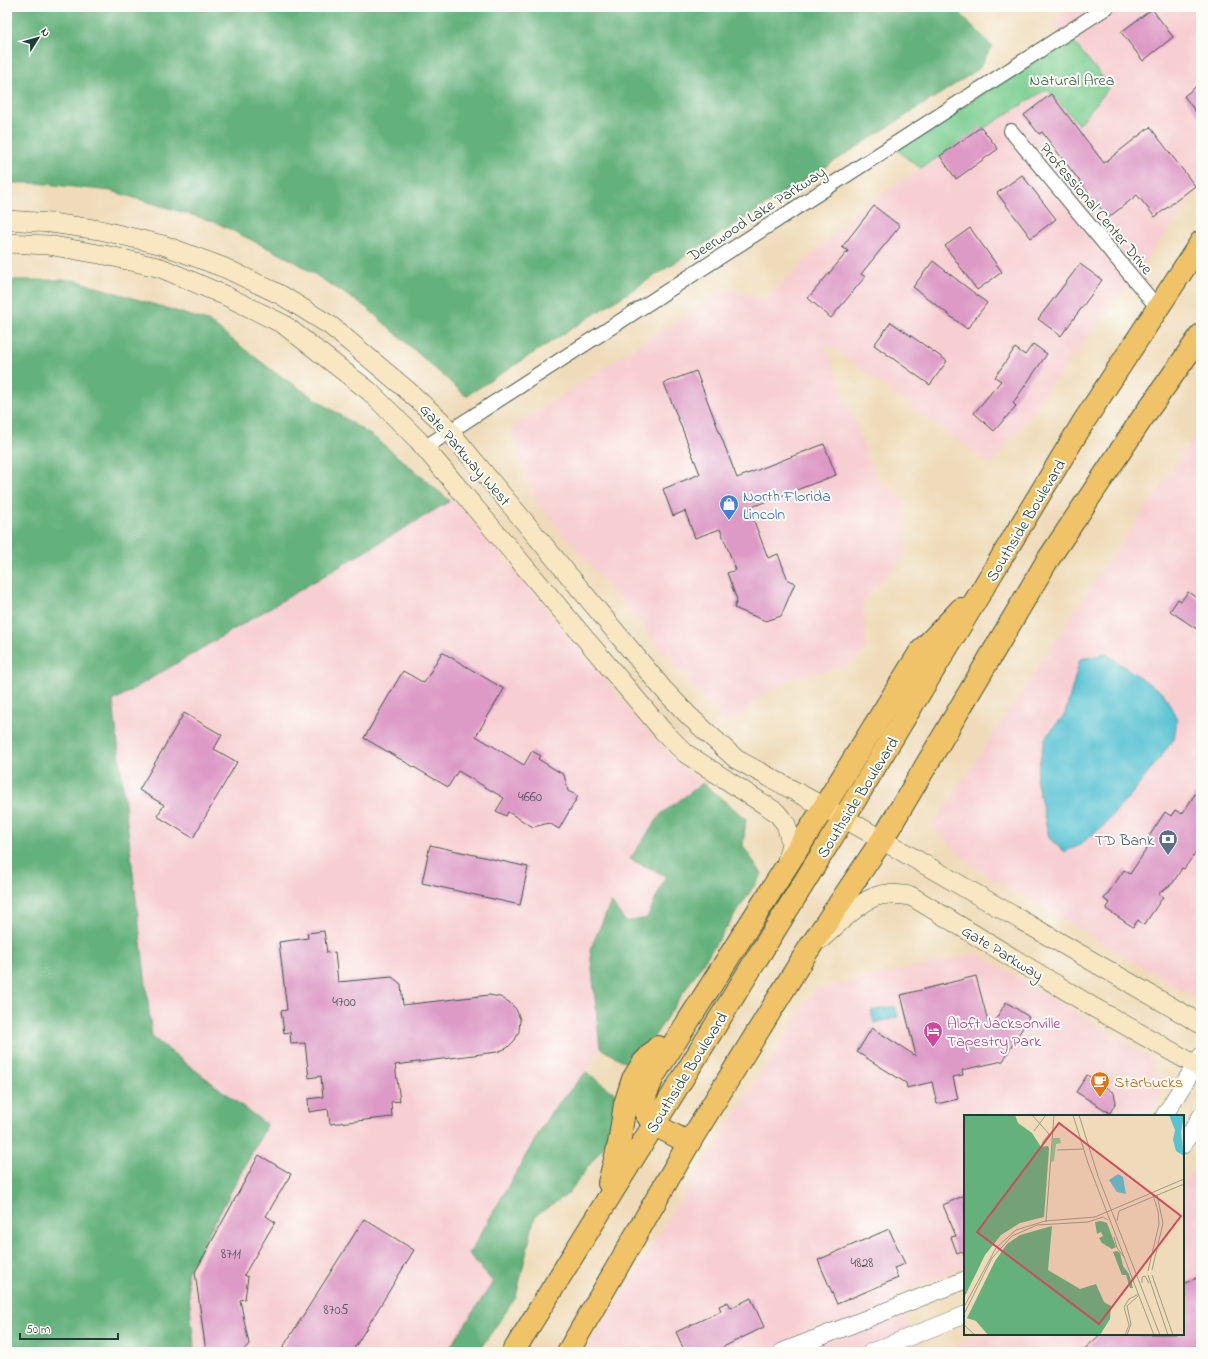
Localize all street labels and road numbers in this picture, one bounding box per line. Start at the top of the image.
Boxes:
street label: Professional Center Drive [1033,138,1158,281]
street label: Deerwood Lake Parkway [682,161,831,269]
street label: Gate Parkway West [413,399,516,512]
street label: Southside Boulevard [981,455,1073,587]
street label: Southside Boulevard [812,733,906,863]
street label: Gate Parkway [956,920,1048,988]
street label: Southside Boulevard [641,1008,735,1138]

